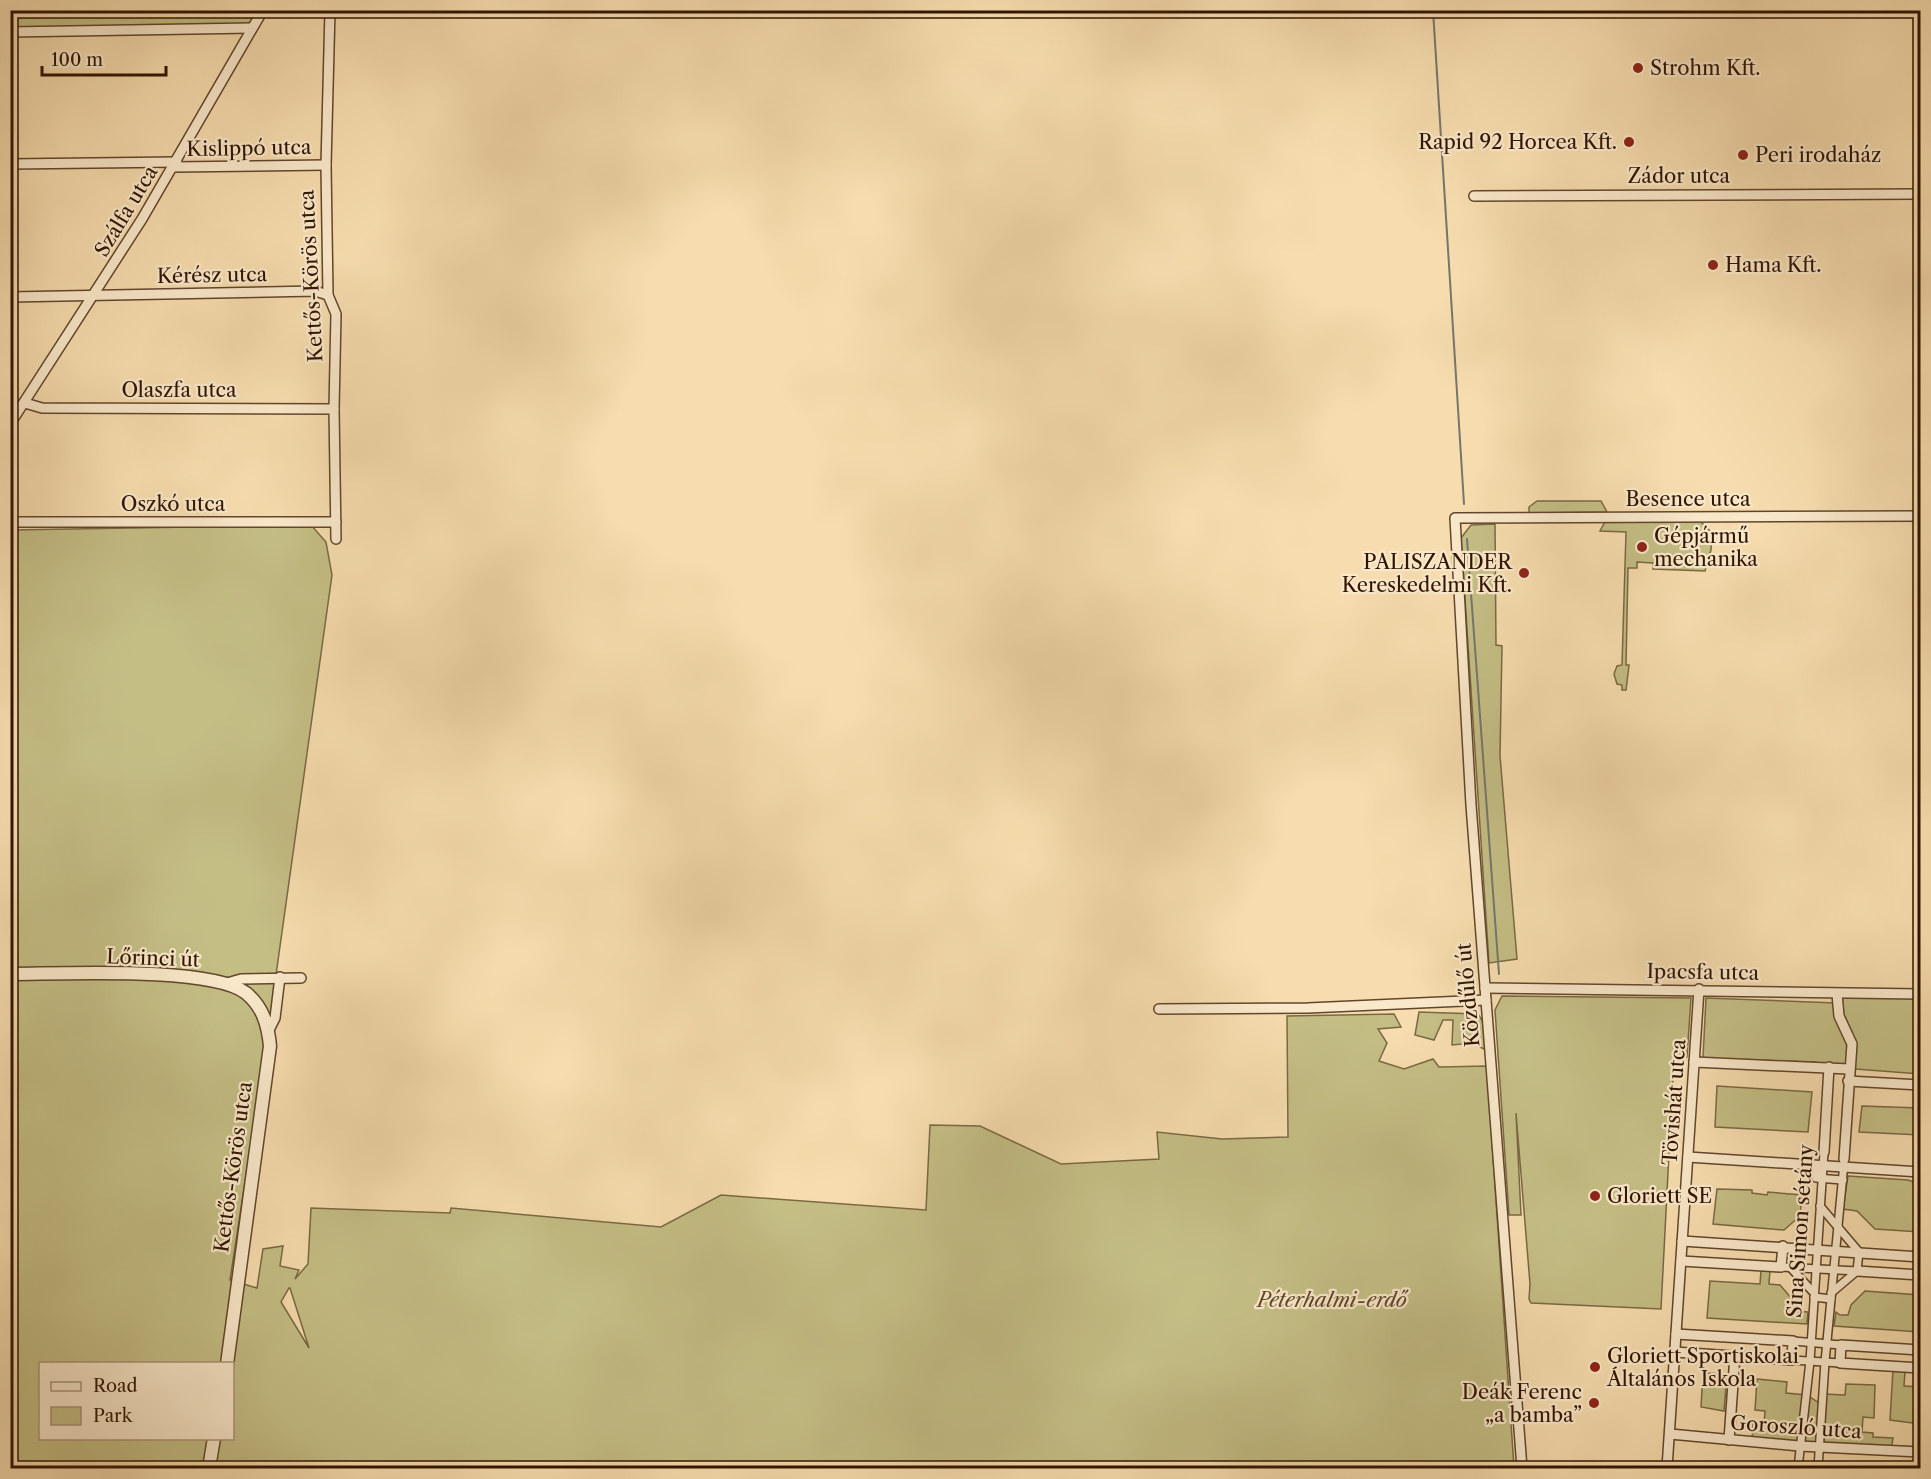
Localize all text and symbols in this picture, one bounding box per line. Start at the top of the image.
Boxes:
scale bar [42,39,166,77]
text: 100 m [51,49,103,71]
place label: Strohm Kft. [1650,56,1761,80]
marker: Strohm Kft. [1631,61,1645,75]
place label: Rapid 92 Horcea Kft. [1418,130,1617,154]
street label: Kislippó utca [186,135,312,161]
marker: Rapid 92 Horcea Kft. [1622,135,1636,149]
place label: Peri irodaház [1755,143,1881,167]
marker: Peri irodaház [1736,148,1750,162]
street label: Szálfa utca [89,161,163,261]
street label: Zádor utca [1628,164,1731,188]
street label: Kettős-Körös utca [294,189,327,363]
place label: Hama Kft. [1725,253,1821,277]
marker: Hama Kft. [1706,258,1720,272]
street label: Kérész utca [157,262,268,288]
street label: Olaszfa utca [121,378,237,402]
street label: Besence utca [1625,487,1751,511]
street label: Oszkó utca [121,492,226,516]
place label: Gépjármű mechanika [1654,524,1758,571]
marker: Gépjármű mechanika [1635,540,1649,554]
place label: PALISZANDER Kereskedelmi Kft. [1342,550,1513,597]
marker: PALISZANDER Kereskedelmi Kft. [1517,566,1531,580]
street label: Közdűlő út [1452,942,1484,1048]
street label: Lőrinci út [106,944,200,972]
street label: Ipacsfa utca [1647,959,1760,985]
street label: Tövishát utca [1658,1038,1690,1166]
street label: Kettős-Körös utca [209,1080,257,1254]
street label: Sina Simon sétány [1782,1143,1818,1318]
place label: Gloriett SE [1607,1184,1712,1208]
marker: Gloriett SE [1588,1189,1602,1203]
park label: Péterhalmi-erdő [1255,1288,1409,1312]
place label: Gloriett Sportiskolai Általános Iskola [1606,1344,1799,1391]
marker: Gloriett Sportiskolai Általános Iskola [1588,1360,1602,1374]
legend [39,1362,234,1440]
text: Road [93,1375,138,1397]
place label: Deák Ferenc „a bamba” [1462,1380,1582,1427]
marker: Deák Ferenc „a bamba” [1587,1396,1601,1410]
text: Park [93,1405,134,1427]
street label: Goroszló utca [1729,1410,1863,1444]

